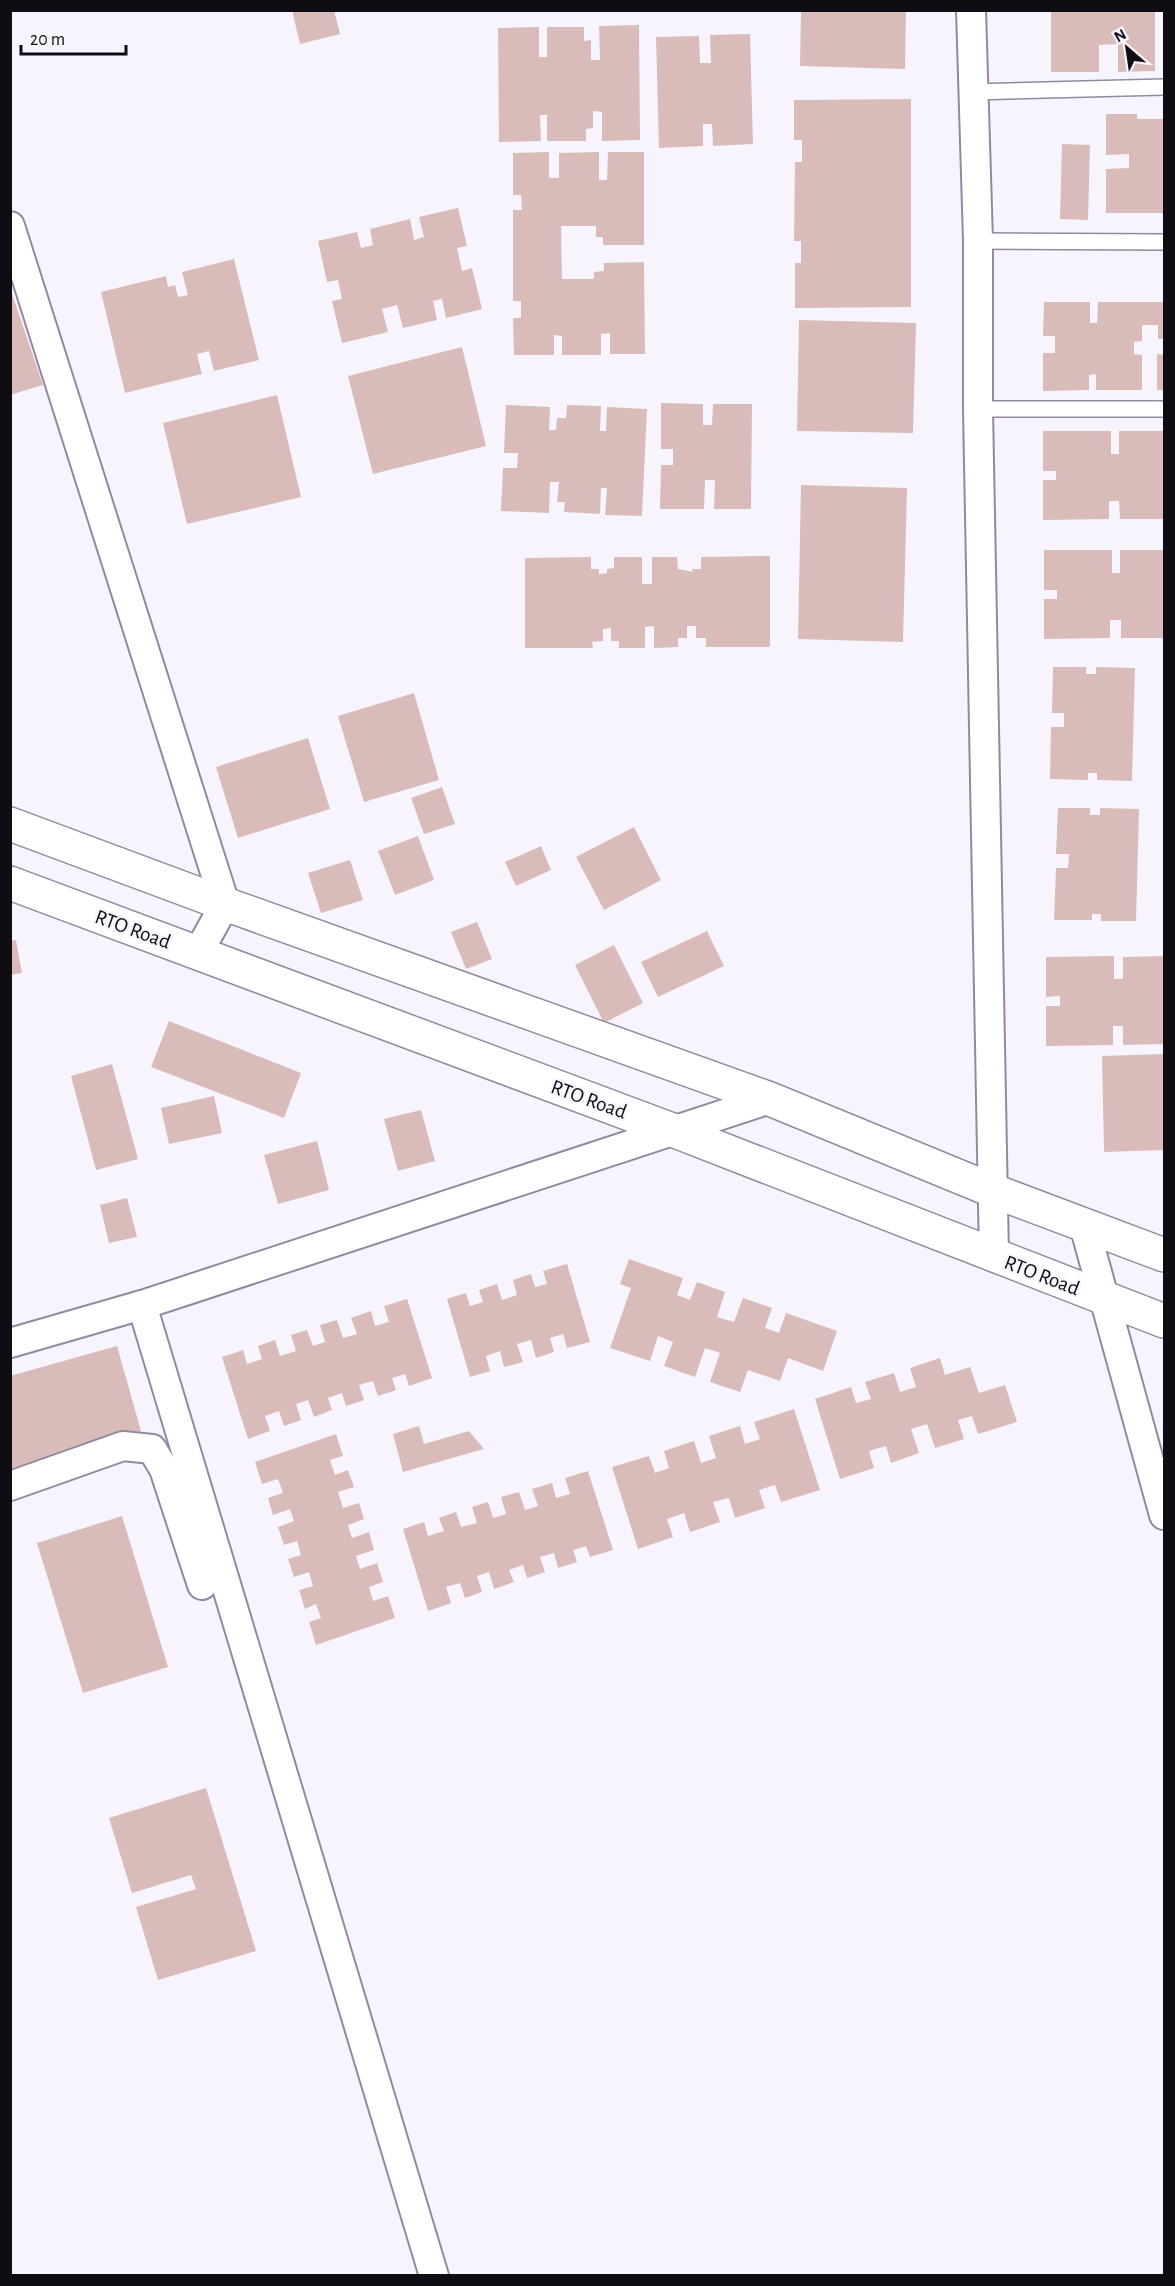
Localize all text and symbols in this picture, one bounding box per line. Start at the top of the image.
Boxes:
scale bar [21,18,126,56]
north arrow [1097,18,1157,78]
text: N [1111,26,1129,45]
text: 20 m [30,31,65,49]
street label: RTO Road [92,906,174,953]
street label: RTO Road [548,1076,630,1123]
street label: RTO Road [1001,1252,1083,1299]

